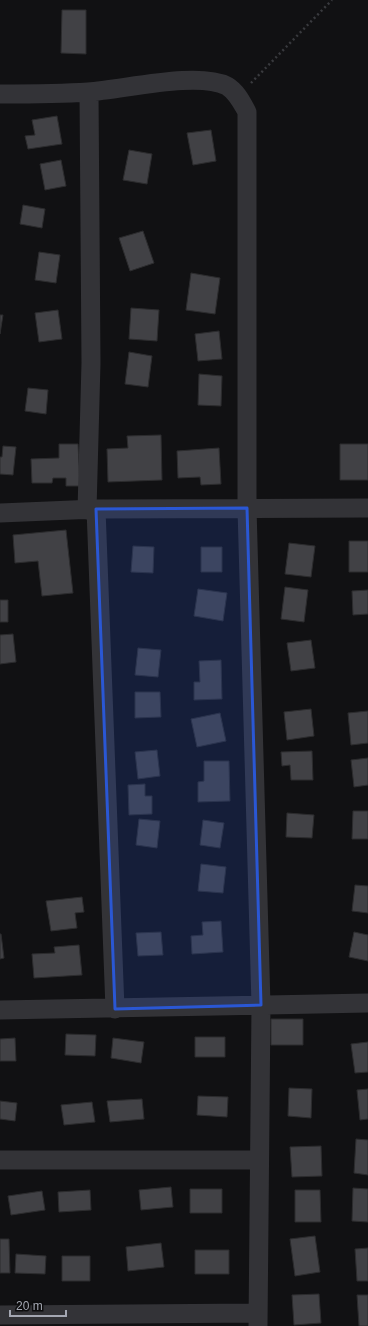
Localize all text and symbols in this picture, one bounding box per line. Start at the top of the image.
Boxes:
scale bar [10,1292,66,1318]
text: 20 m [16,1299,43,1313]

